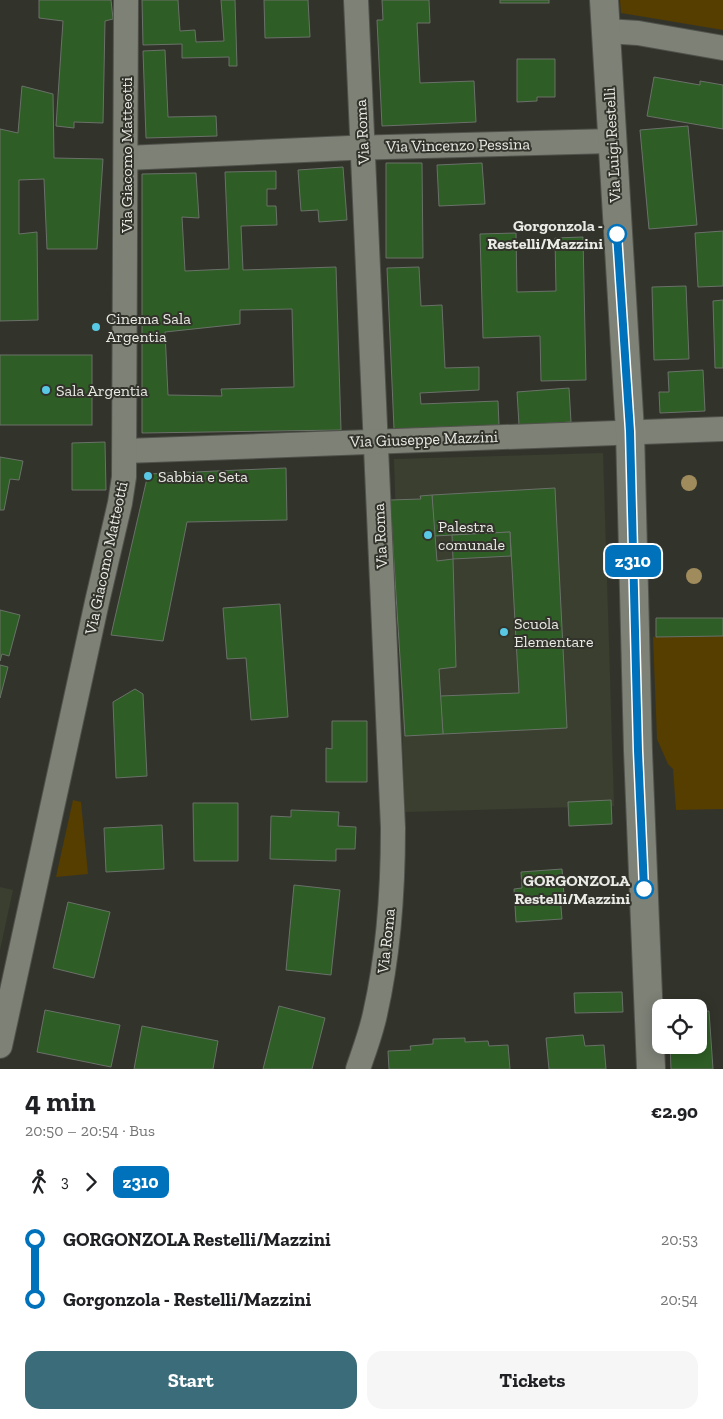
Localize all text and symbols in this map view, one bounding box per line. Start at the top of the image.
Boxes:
street label: Via Giacomo Matteotti [117,76,136,234]
street label: Via Luigi Restelli [599,86,625,204]
street label: Via Roma [351,99,373,166]
street label: Via Vincenzo Pessina [385,134,530,156]
place label: Gorgonzola - Restelli/Mazzini [487,216,603,253]
marker: Gorgonzola - Restelli/Mazzini [607,224,627,244]
place label: Cinema Sala Argentia [106,309,191,346]
marker: Cinema Sala Argentia [90,321,102,333]
place label: Sala Argentia [56,381,148,400]
marker: Sala Argentia [40,384,52,396]
street label: Via Giuseppe Mazzini [349,427,499,451]
place label: Sabbia e Seta [158,467,248,486]
marker: Sabbia e Seta [142,470,154,482]
street label: Via Giacomo Matteotti [80,479,132,637]
street label: Via Roma [369,503,391,570]
place label: Palestra comunale [438,517,505,554]
marker: Palestra comunale [422,529,434,541]
line badge: z310 [598,545,668,577]
text: z310 [615,550,651,572]
place label: Scuola Elementare [514,614,594,651]
marker: Scuola Elementare [498,626,510,638]
place label: GORGONZOLA Restelli/Mazzini [514,871,630,908]
marker: GORGONZOLA Restelli/Mazzini [634,879,654,899]
street label: Via Roma [373,907,399,975]
map controls [652,999,707,1054]
button: locate [652,999,707,1054]
text: 4 min [25,1085,96,1118]
text: €2.90 [651,1100,698,1123]
text: 20:50 – 20:54 · Bus [25,1121,155,1140]
icon: walk [25,1168,53,1196]
icon: forward [77,1168,105,1196]
text: z310 [123,1171,159,1193]
text: 3 [61,1172,69,1191]
text: GORGONZOLA Restelli/Mazzini [63,1228,331,1251]
text: 20:53 [661,1230,698,1249]
text: Gorgonzola - Restelli/Mazzini [63,1288,311,1311]
text: 20:54 [660,1290,698,1309]
button: Start [25,1351,357,1409]
button: Tickets [367,1351,698,1409]

